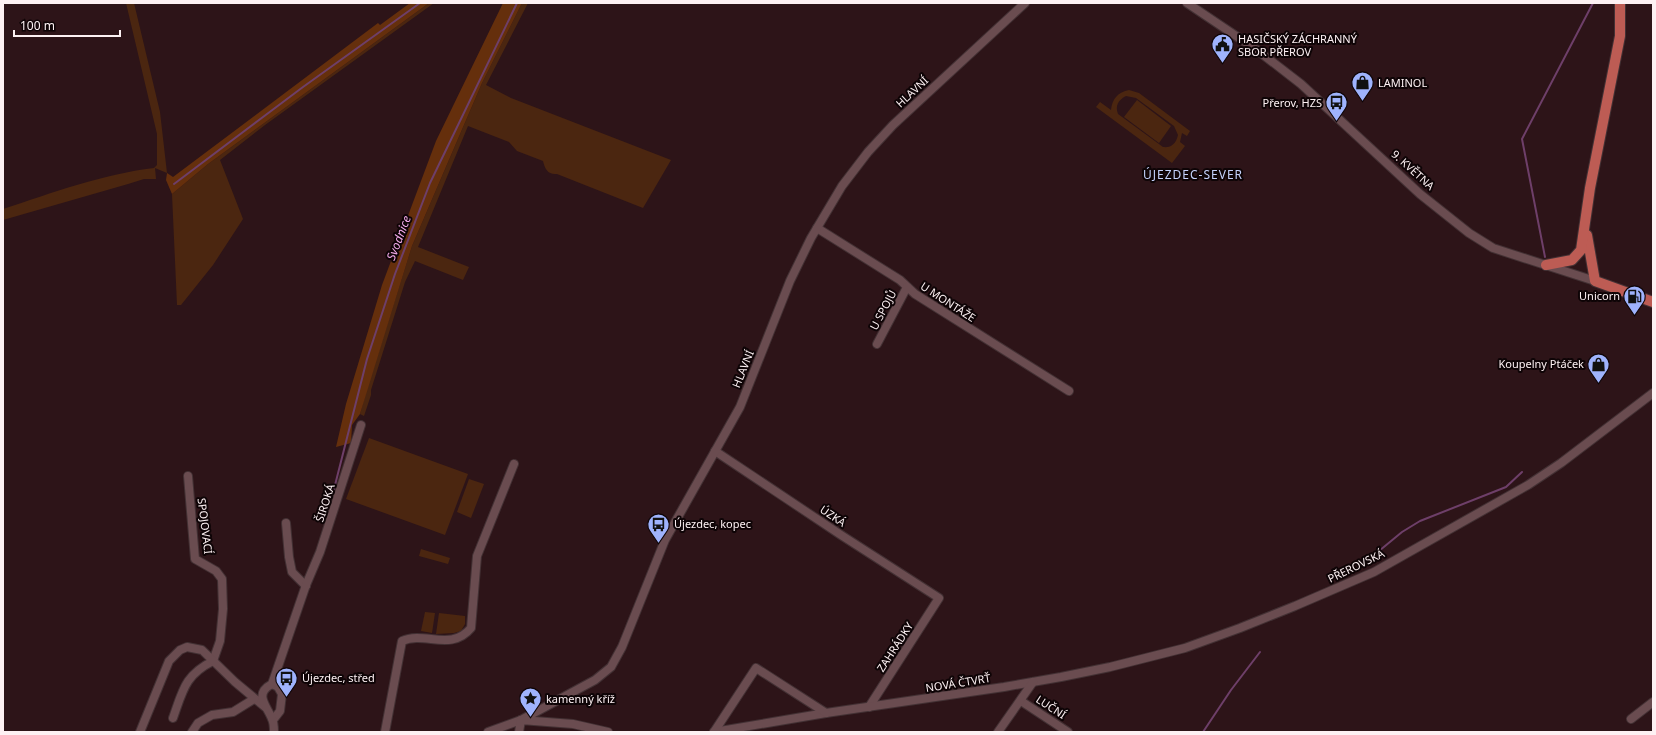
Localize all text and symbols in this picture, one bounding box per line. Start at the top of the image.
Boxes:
scale bar [14,12,120,38]
text: 100 m [20,17,55,34]
place label: HASIČSKÝ ZÁCHRANNÝ SBOR PŘEROV [1238,31,1358,59]
public building icon: HASIČSKÝ ZÁCHRANNÝ SBOR PŘEROV [1209,32,1235,65]
shop icon: LAMINOL [1349,70,1375,103]
street label: HLAVNÍ [892,73,931,110]
place label: LAMINOL [1378,75,1427,90]
bus stop icon: Přerov, HZS [1324,90,1350,123]
place label: Přerov, HZS [1263,95,1322,110]
street label: 9. KVĚTNA [1389,146,1439,194]
district label: ÚJEZDEC-SEVER [1143,166,1243,183]
water label: Svodnice [382,213,415,263]
street label: U MONTÁŽE [918,278,979,325]
fuel station icon: Unicorn [1622,283,1648,316]
street label: U SPOJŮ [866,287,899,332]
place label: Unicorn [1579,288,1620,303]
street label: HLAVNÍ [728,348,757,390]
shop icon: Koupelny Ptáček [1586,351,1612,384]
place label: Koupelny Ptáček [1499,356,1584,371]
street label: ŠIROKÁ [311,481,338,524]
street label: SPOJOVACÍ [195,497,216,555]
street label: ÚZKÁ [817,501,850,530]
bus stop icon: Újezdec, kopec [646,511,672,544]
place label: Újezdec, kopec [674,516,751,531]
street label: PŘEROVSKÁ [1325,545,1388,586]
street label: ZAHRÁDKY [873,618,917,674]
bus stop icon: Újezdec, střed [274,665,300,698]
place label: Újezdec, střed [302,670,375,685]
street label: NOVÁ ČTVRŤ [924,670,991,695]
place icon: kamenný kříž [517,686,543,719]
place label: kamenný kříž [546,691,615,706]
street label: LUČNÍ [1033,691,1069,722]

